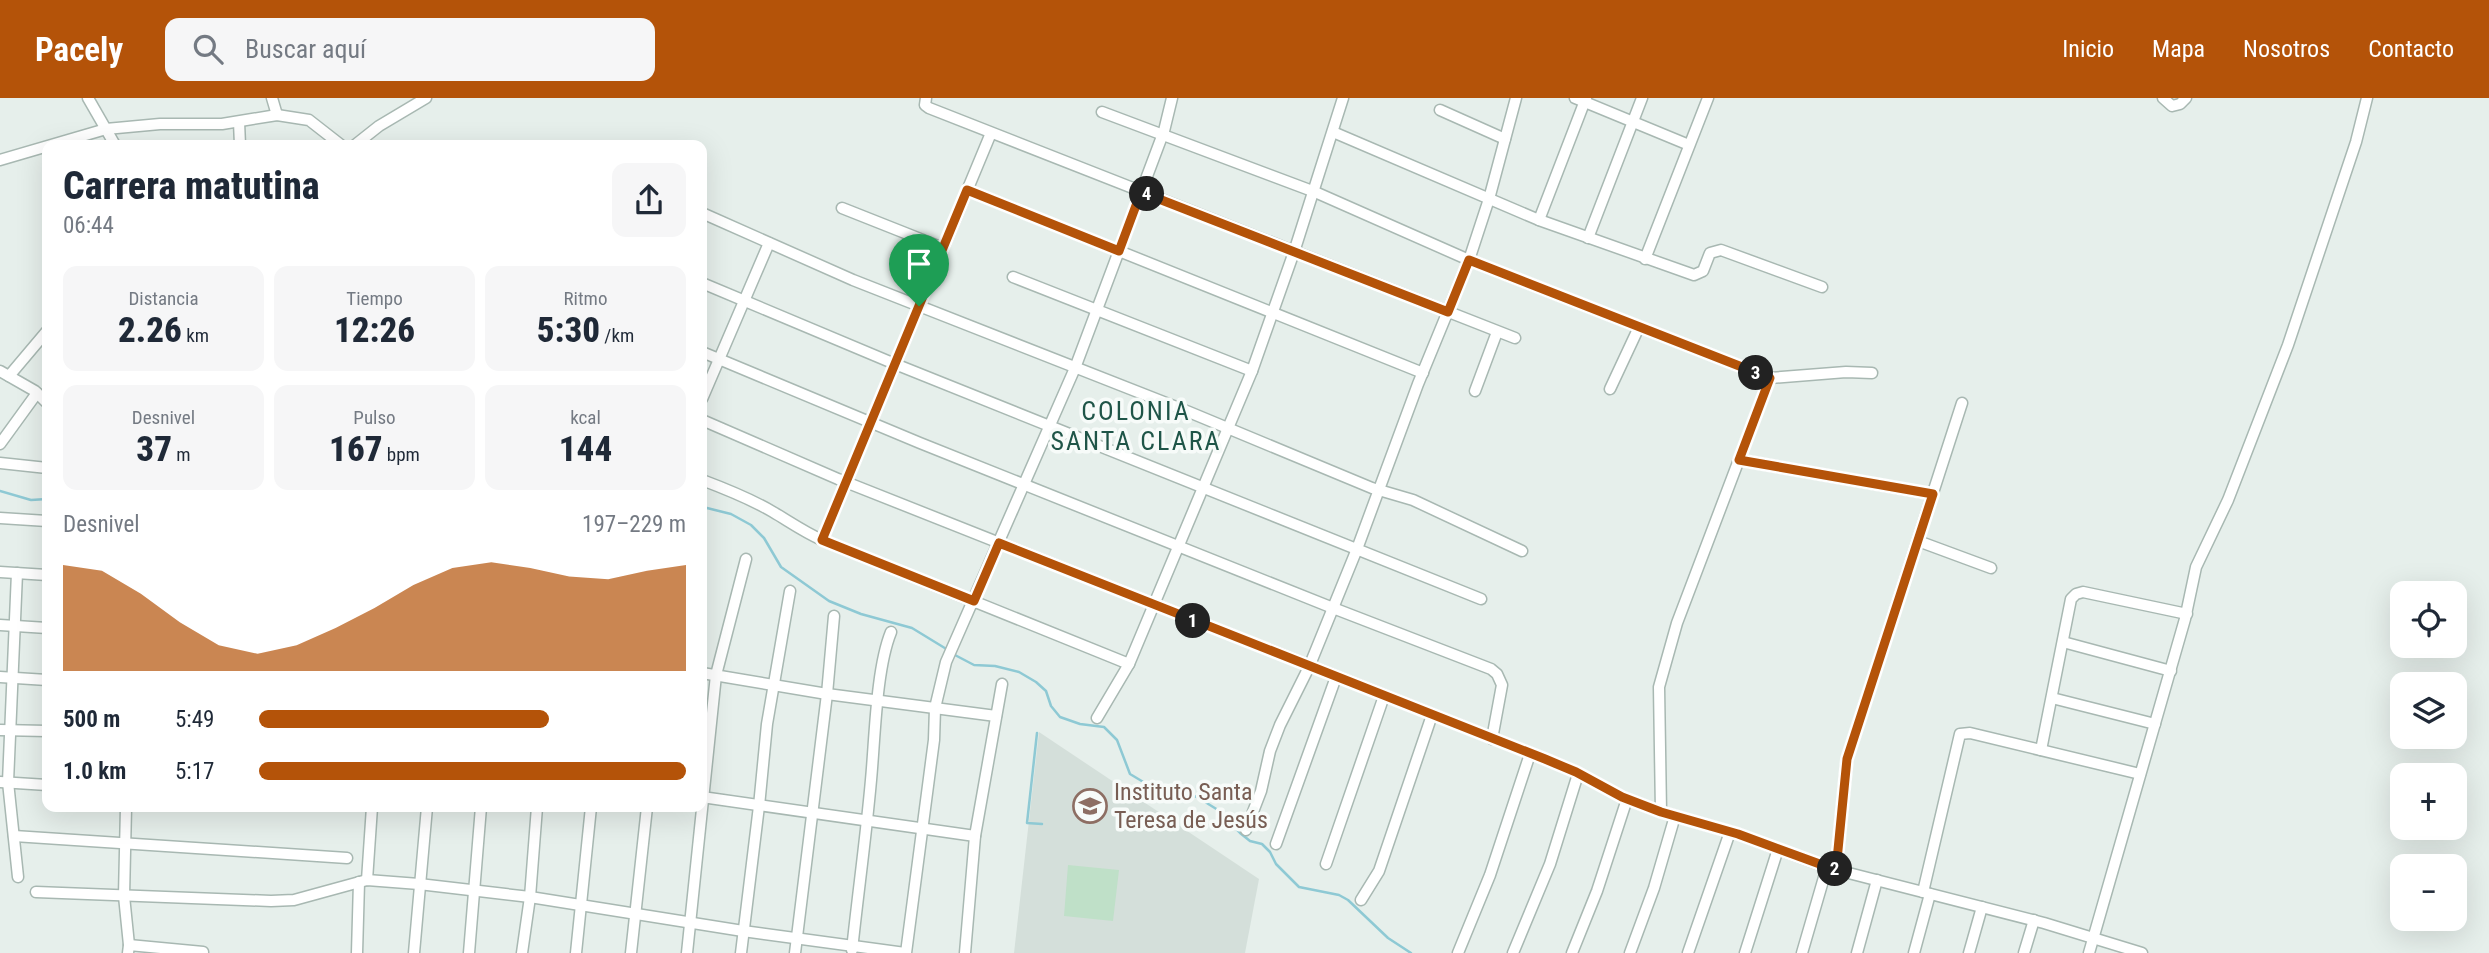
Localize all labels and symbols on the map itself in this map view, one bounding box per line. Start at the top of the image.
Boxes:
pin: 4 [1130,176,1164,212]
pin [889,234,949,306]
pin: 3 [1738,356,1774,390]
district label: COLONIA SANTA CLARA [1051,396,1221,456]
pin: 1 [1176,603,1210,638]
place label: Instituto Santa Teresa de Jesús [1114,778,1268,834]
school or university icon: Instituto Santa Teresa de Jesús [1071,787,1109,825]
pin: 2 [1818,852,1853,886]

